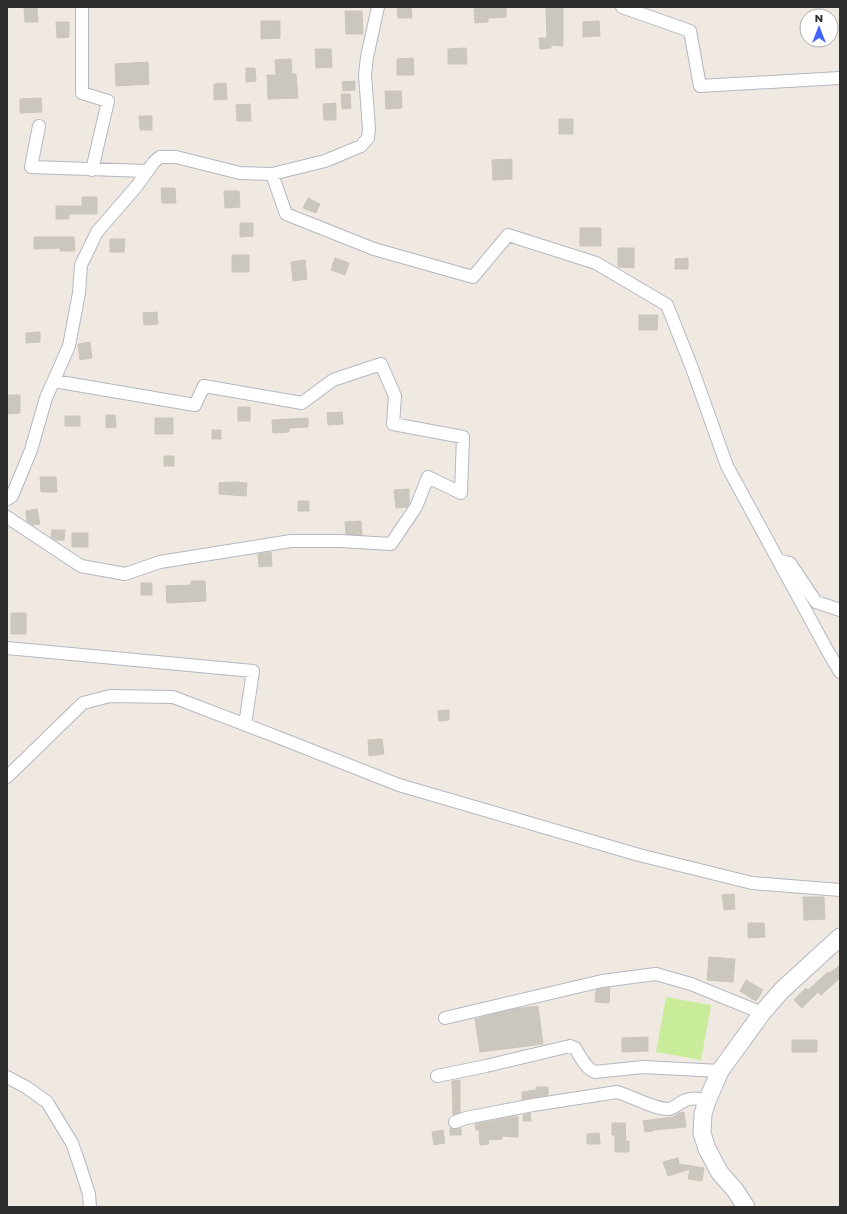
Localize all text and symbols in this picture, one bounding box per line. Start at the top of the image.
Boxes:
north arrow [799,8,839,48]
text: N [815,10,823,26]

